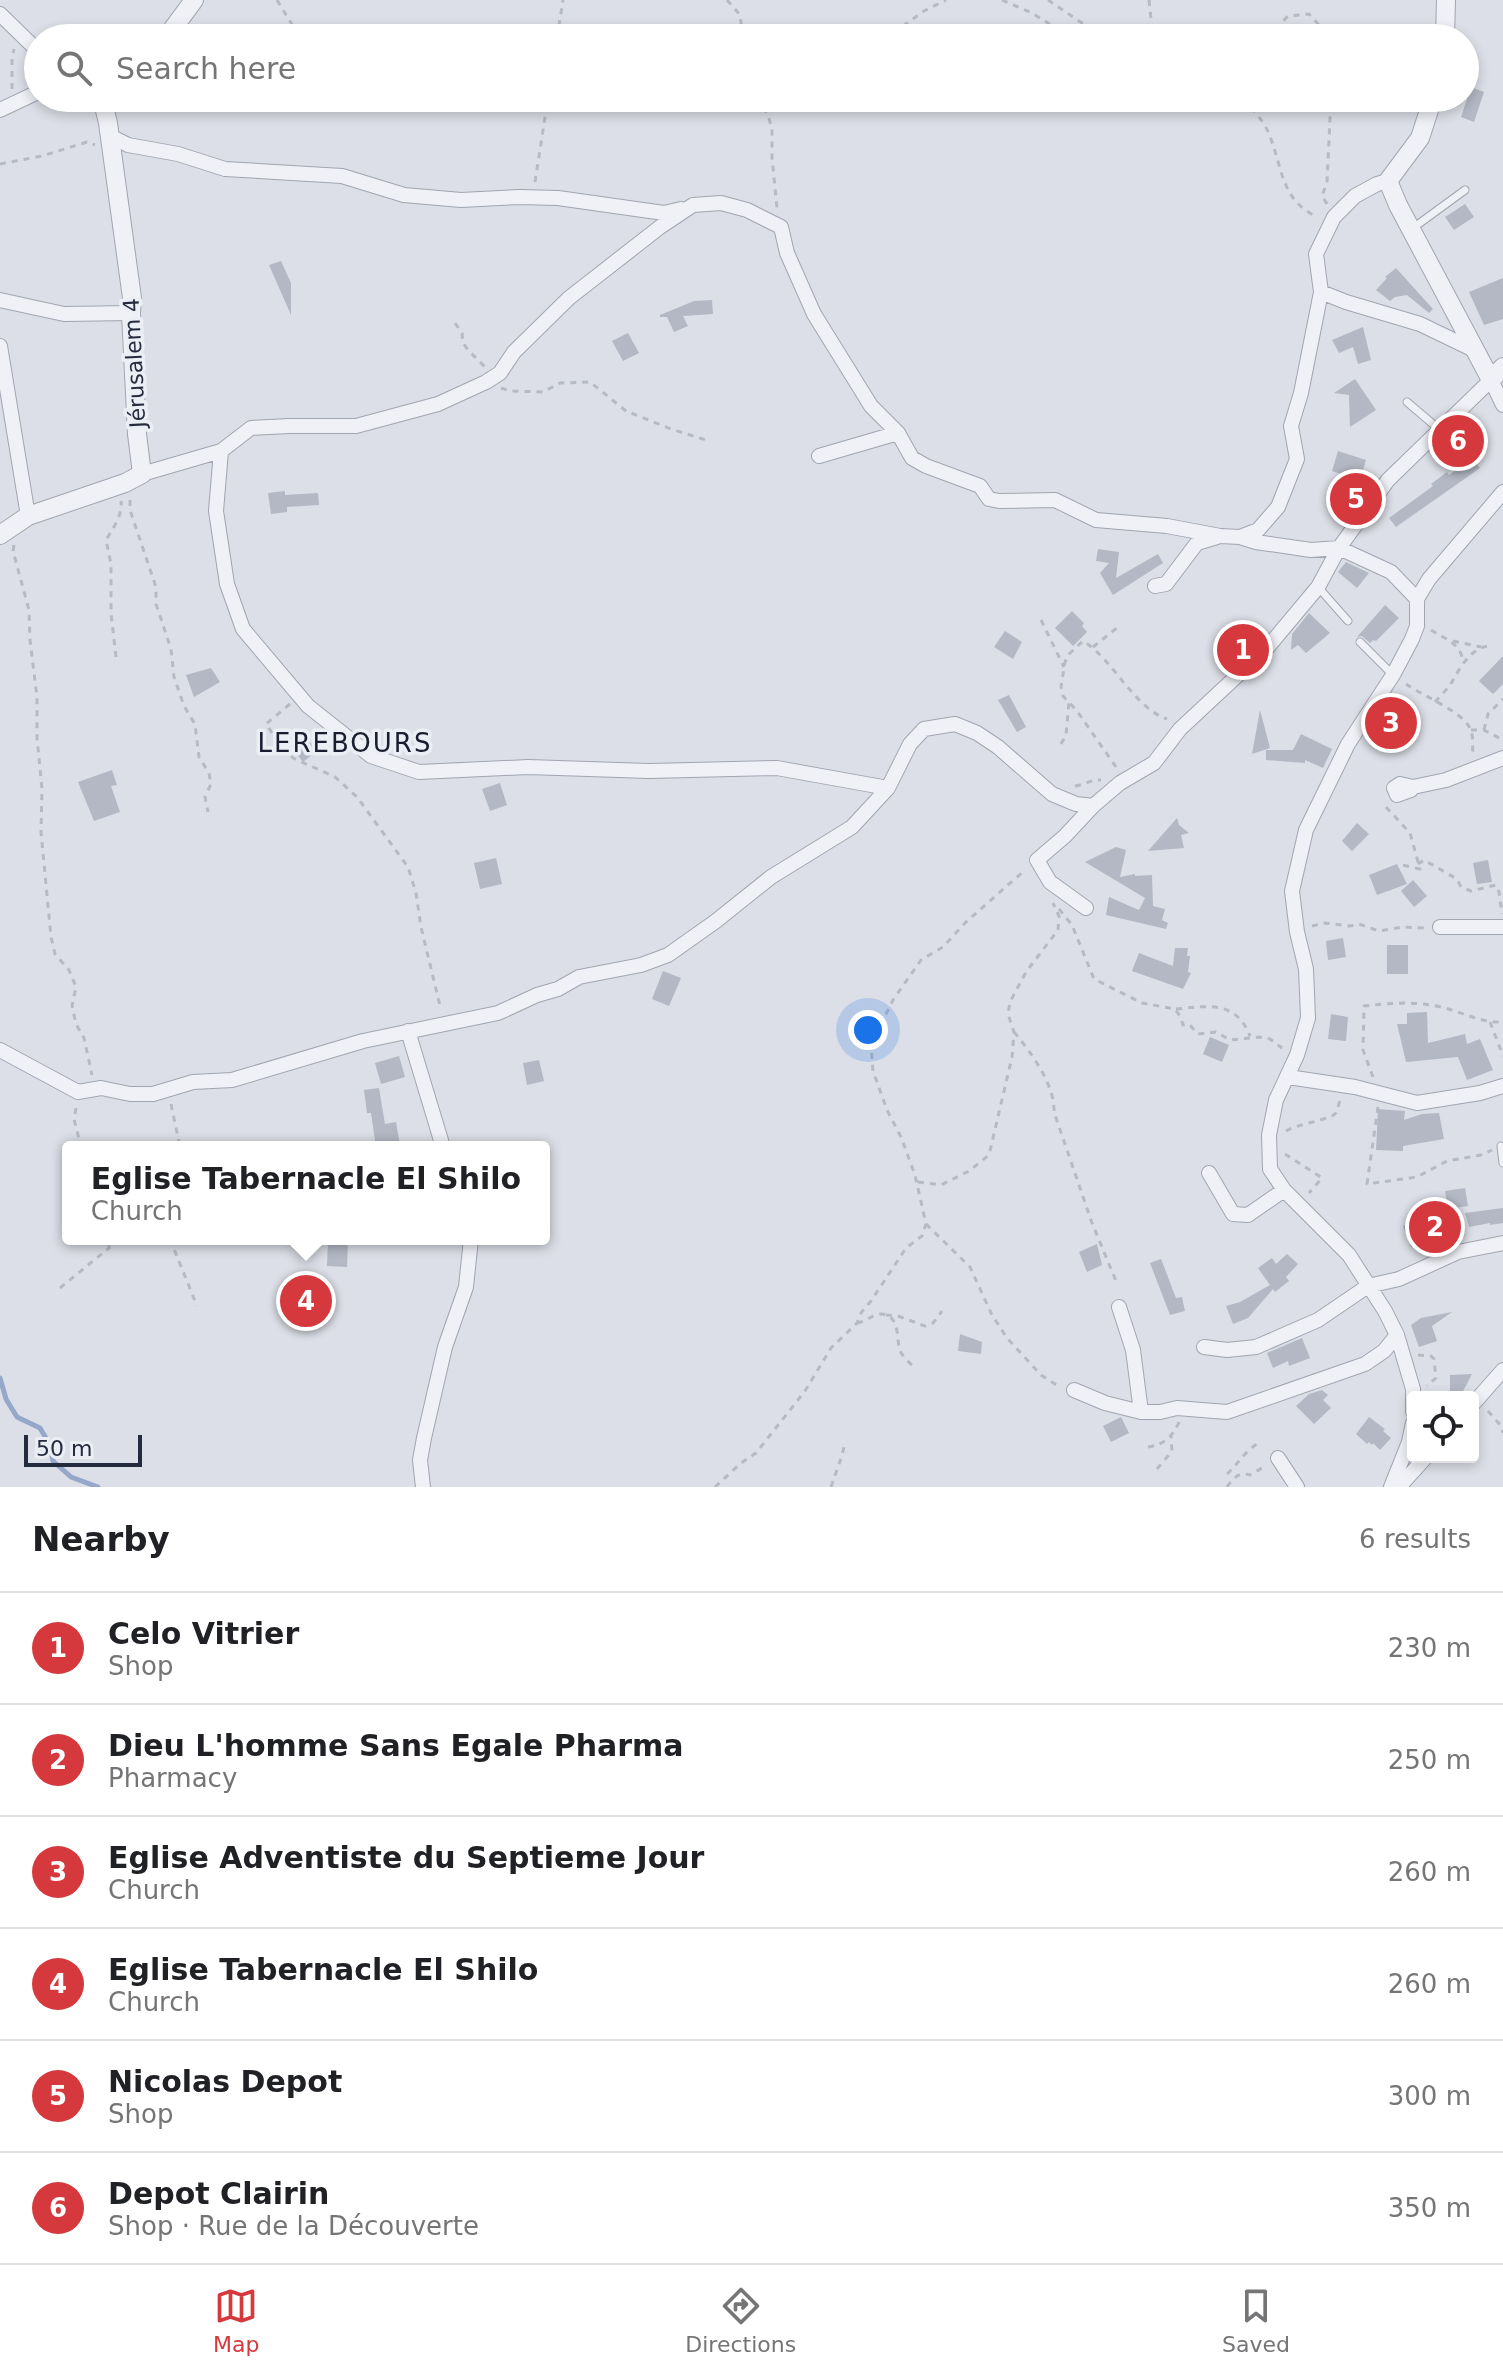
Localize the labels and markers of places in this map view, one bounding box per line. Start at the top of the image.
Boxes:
pin: 6 [1432,411,1484,471]
pin: 5 [1330,469,1382,529]
pin: 1 [1217,620,1269,680]
pin: 3 [1365,693,1417,753]
pin: 2 [1409,1197,1461,1257]
pin: 4 [280,1271,332,1331]

